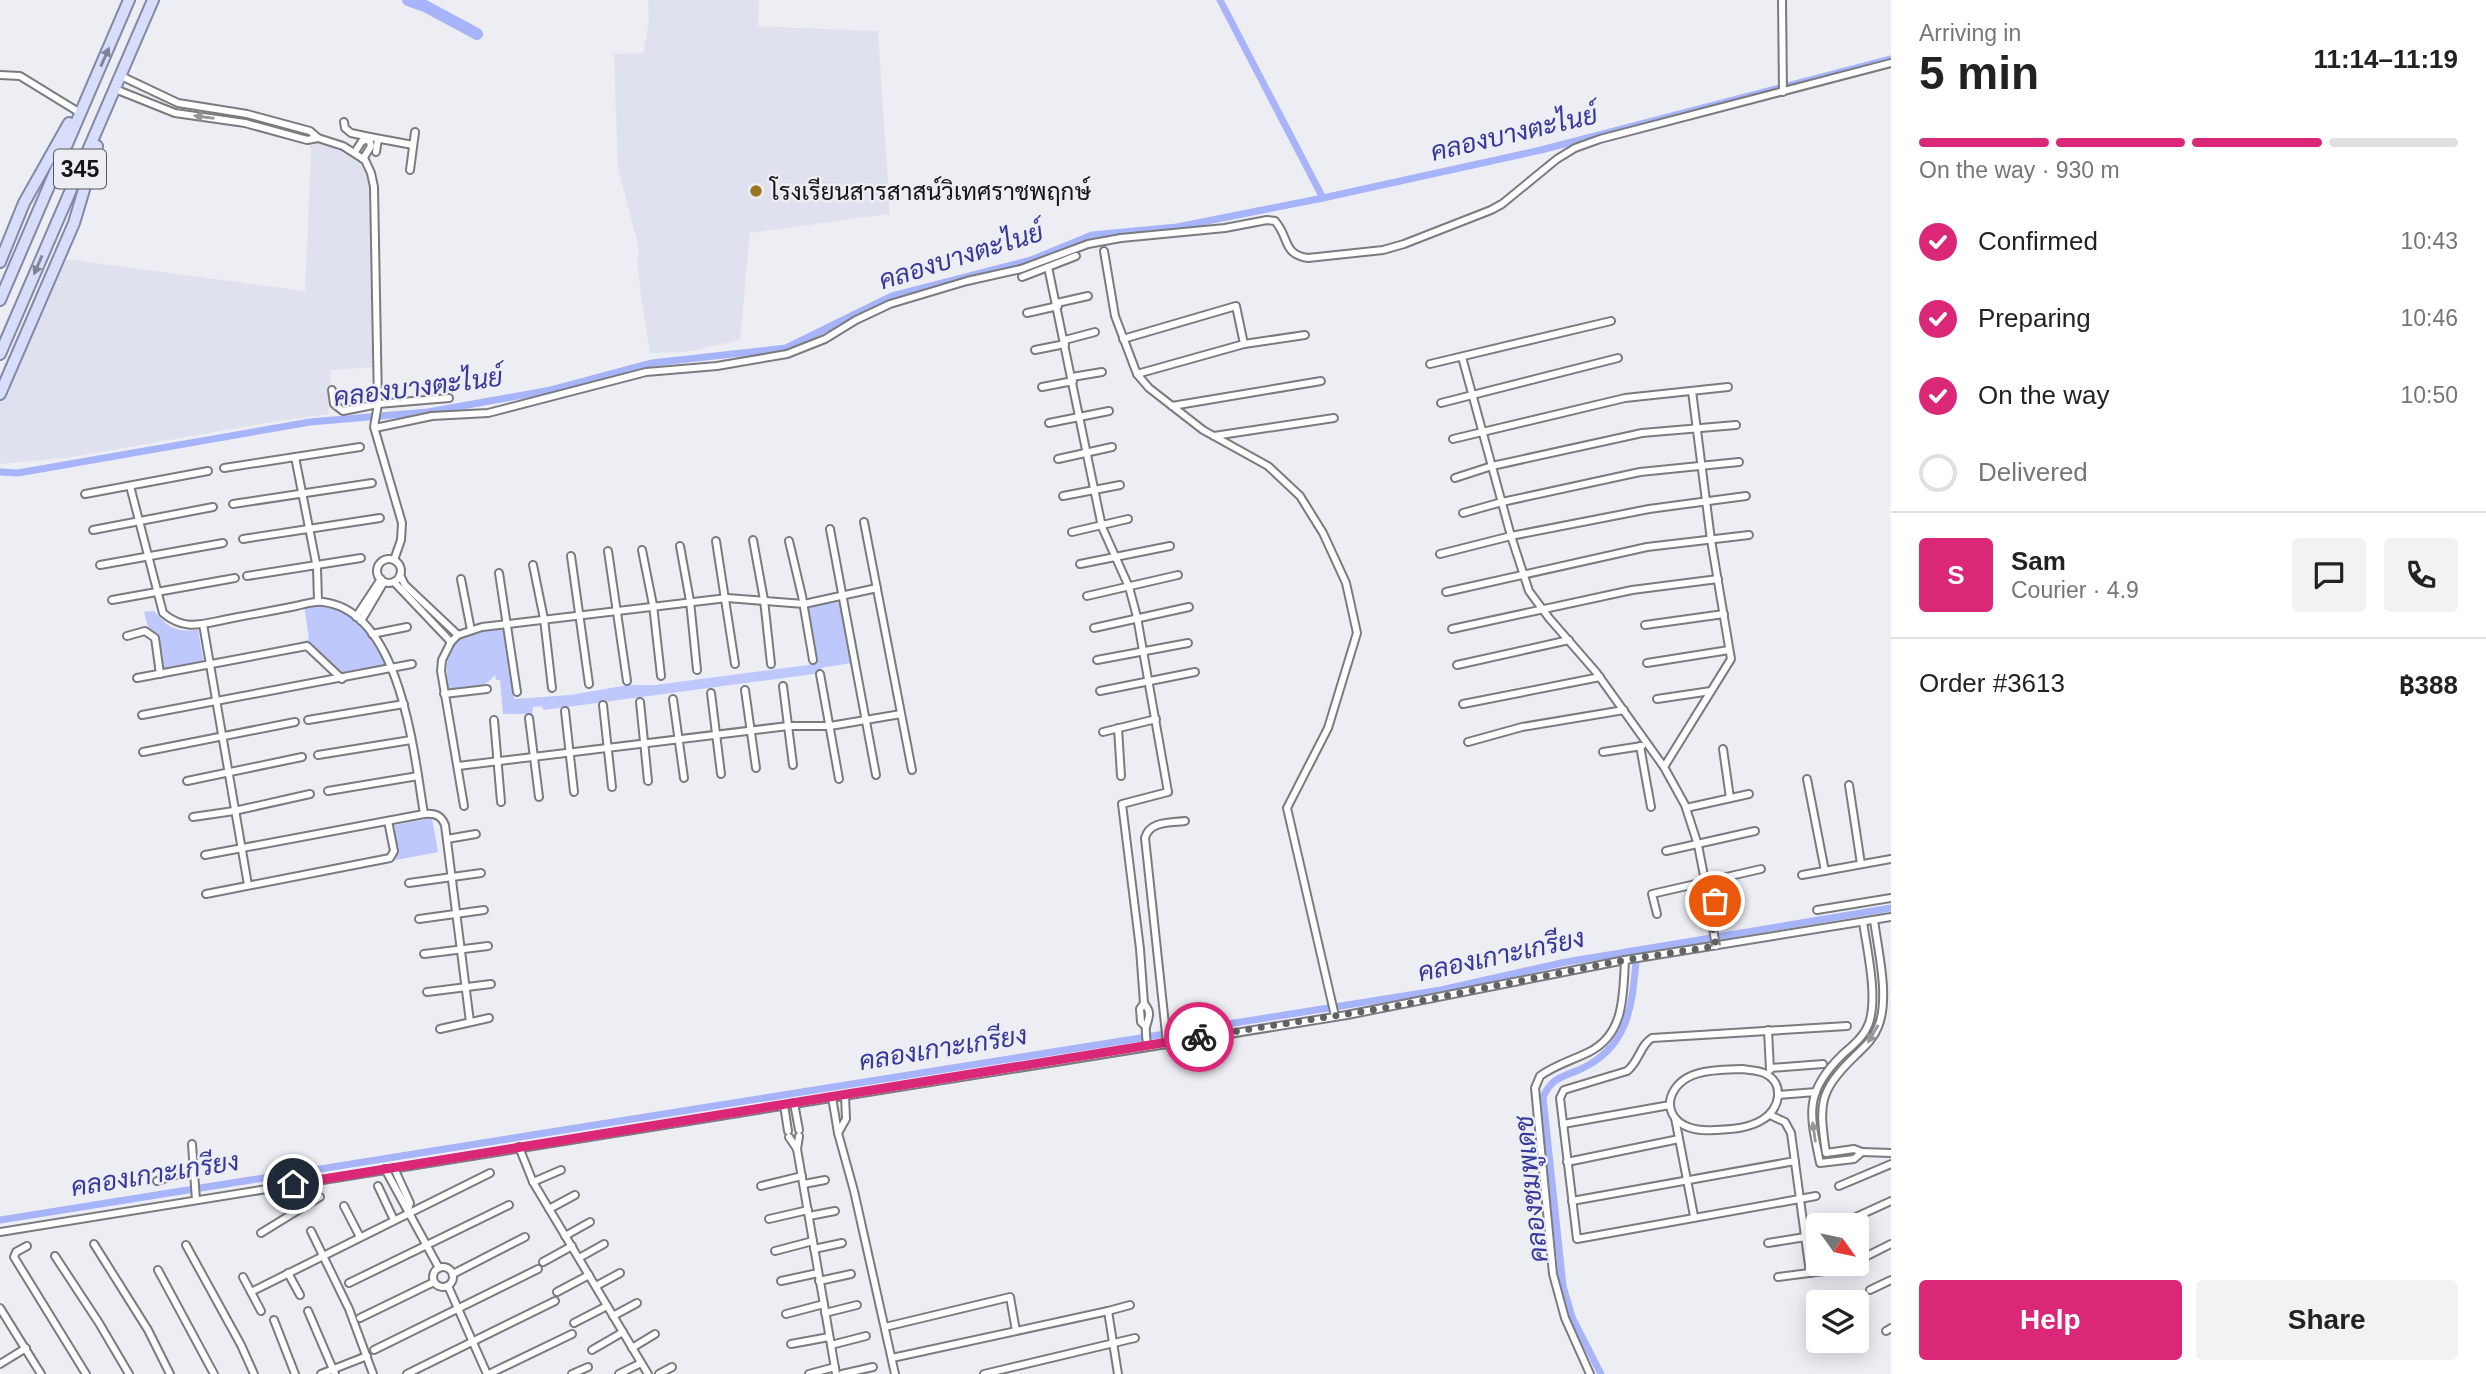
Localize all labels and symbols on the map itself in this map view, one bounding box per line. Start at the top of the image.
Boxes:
one-way arrow [99,47,111,67]
water label: คลองบางตะไนย์ [1427,96,1604,167]
one-way arrow [193,111,215,122]
road number: 345 [54,150,106,188]
place label: โรงเรียนสารสาสน์วิเทศราชพฤกษ์ [768,176,1091,206]
marker: โรงเรียนสารสาสน์วิเทศราชพฤกษ์ [748,183,764,199]
water label: คลองบางตะไนย์ [875,214,1051,295]
one-way arrow [32,255,44,275]
water label: คลองบางตะไนย์ [331,359,508,412]
pin [1685,871,1745,931]
water label: คลองเกาะเกรียง [1415,922,1587,987]
courier [1164,1002,1234,1072]
water label: คลองเกาะเกรียง [857,1019,1029,1076]
one-way arrow [1867,1025,1879,1044]
water label: คลองชมพูเดช [1508,1113,1557,1264]
one-way arrow [1808,1121,1819,1143]
water label: คลองเกาะเกรียง [69,1145,241,1202]
pin [263,1154,323,1214]
north arrow [1806,1213,1869,1276]

